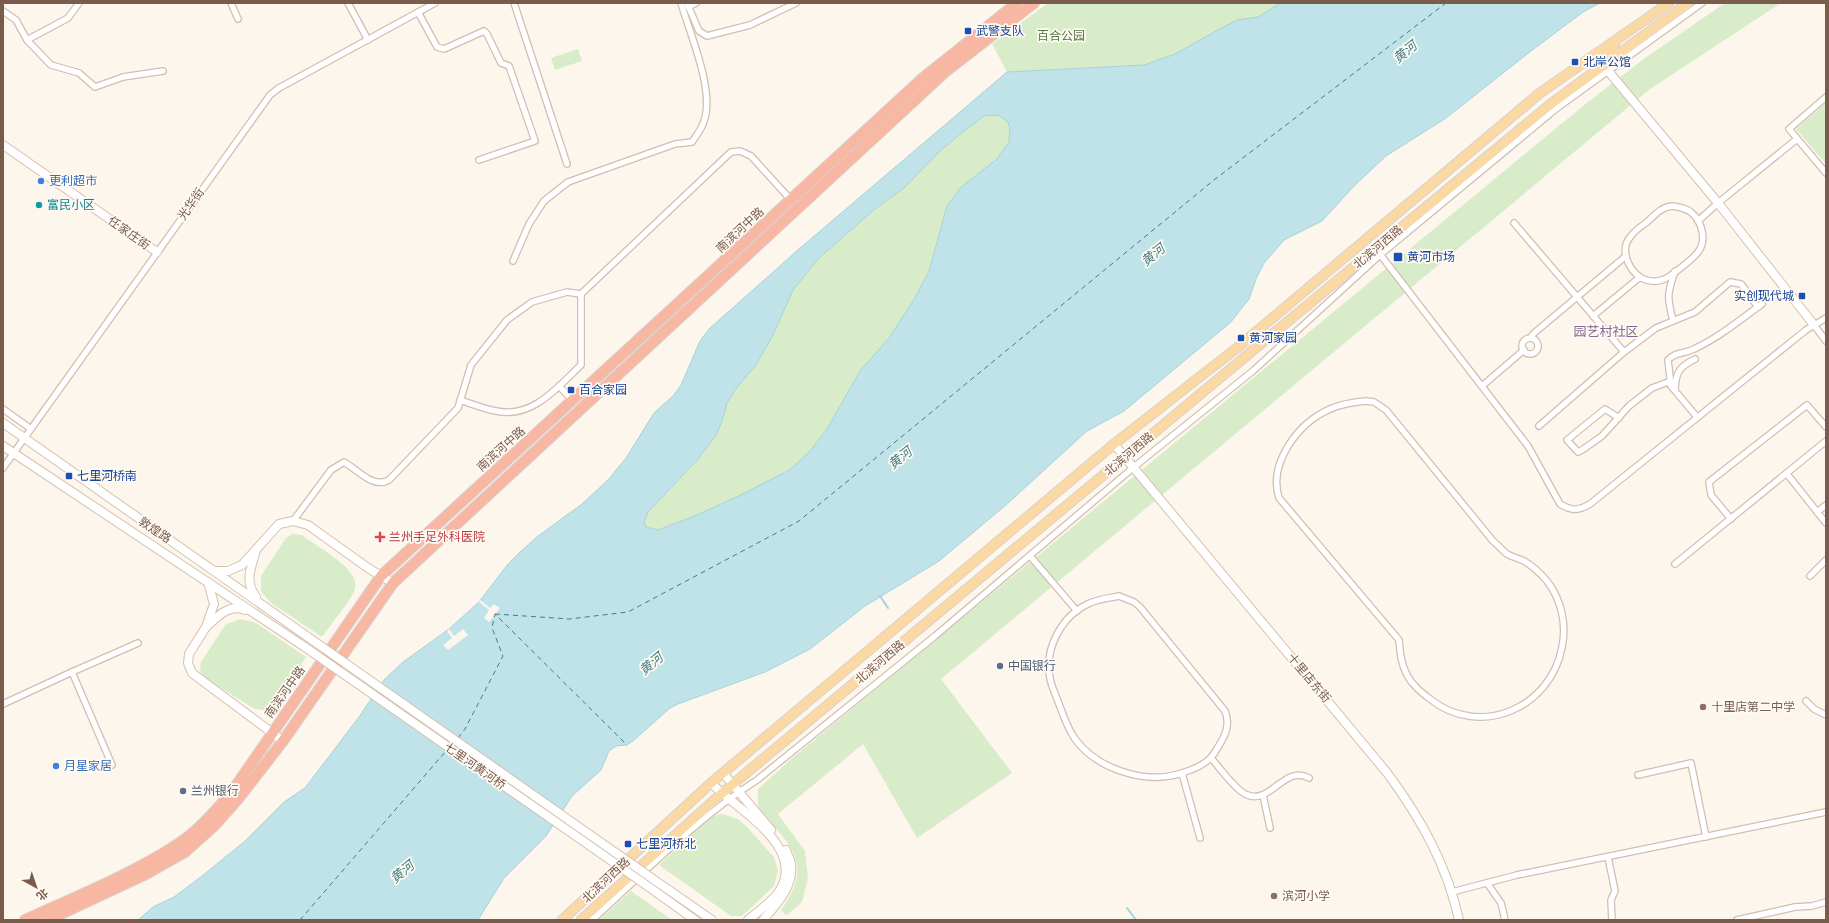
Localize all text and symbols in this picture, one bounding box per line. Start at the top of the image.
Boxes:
place label: 武警支队 [976,24,1024,38]
marker: 武警支队 [963,26,973,36]
park label: 百合公园 [1037,29,1085,43]
water label: 黄河 [1390,36,1422,66]
place label: 北岸公馆 [1583,55,1631,69]
marker: 北岸公馆 [1570,57,1580,67]
place label: 更利超市 [49,174,97,188]
marker: 更利超市 [36,176,46,186]
street label: 光华街 [175,185,207,223]
place label: 富民小区 [47,198,95,212]
marker: 富民小区 [34,200,44,210]
street label: 南滨河中路 [713,204,767,256]
street label: 任家庄街 [105,213,153,253]
street label: 北滨河西路 [1351,222,1405,272]
water label: 黄河 [1138,239,1170,269]
place label: 黄河市场 [1407,250,1455,264]
marker: 黄河市场 [1392,251,1404,263]
place label: 实创现代城 [1734,289,1794,303]
marker: 实创现代城 [1797,291,1807,301]
district label: 园艺村社区 [1573,324,1639,339]
place label: 黄河家园 [1249,331,1297,345]
marker: 黄河家园 [1236,333,1246,343]
place label: 百合家园 [579,383,627,397]
marker: 百合家园 [566,385,576,395]
street label: 南滨河中路 [474,424,528,474]
street label: 北滨河西路 [1102,429,1156,479]
water label: 黄河 [885,442,917,472]
place label: 七里河桥南 [77,469,137,483]
marker: 七里河桥南 [64,471,74,481]
street label: 敦煌路 [136,514,174,546]
place label: 兰州手足外科医院 [389,530,485,544]
marker: 兰州手足外科医院 [374,531,386,543]
street label: 北滨河西路 [853,637,907,687]
water label: 黄河 [636,648,668,678]
street label: 十里店东街 [1284,651,1334,705]
place label: 中国银行 [1008,659,1056,673]
marker: 中国银行 [995,661,1005,671]
street label: 南滨河中路 [262,663,308,721]
place label: 十里店第二中学 [1711,700,1795,714]
marker: 十里店第二中学 [1698,702,1708,712]
street label: 七里河黄河桥 [441,740,509,792]
place label: 月星家居 [64,759,112,773]
marker: 月星家居 [51,761,61,771]
place label: 兰州银行 [191,784,239,798]
marker: 兰州银行 [178,786,188,796]
place label: 七里河桥北 [636,837,696,851]
marker: 七里河桥北 [623,839,633,849]
street label: 北滨河西路 [579,854,633,906]
water label: 黄河 [387,856,419,886]
north arrow [16,867,56,907]
text: 北 [34,886,50,903]
place label: 滨河小学 [1282,889,1330,903]
marker: 滨河小学 [1269,891,1279,901]

